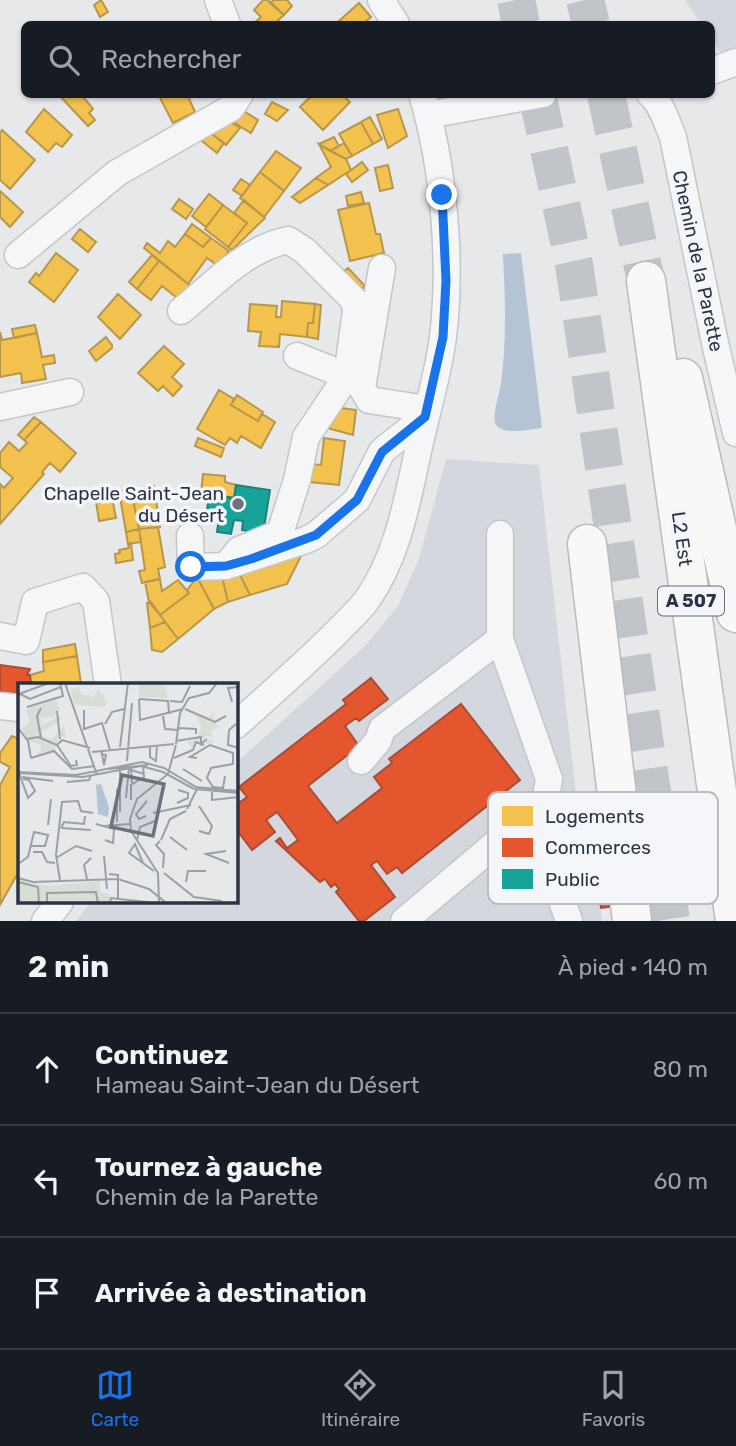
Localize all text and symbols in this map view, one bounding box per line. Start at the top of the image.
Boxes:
search box [21,21,715,98]
icon: search [45,41,83,79]
text: Rechercher [101,44,241,75]
street label: Chemin de la Parette [668,168,728,354]
route end [426,179,457,210]
place label: Chapelle Saint-Jean du Désert [44,482,225,527]
marker: Chapelle Saint-Jean du Désert [230,496,246,512]
street label: L2 Est [667,510,697,568]
route start [175,551,206,582]
road number: A 507 [658,586,724,616]
inset map [18,683,238,904]
legend [488,792,718,904]
text: Logements [545,805,644,828]
text: Commerces [545,836,651,859]
text: Public [545,868,600,891]
text: 2 min [28,949,109,985]
text: À pied · 140 m [558,953,708,981]
text: Continuez [95,1040,228,1071]
icon: ahead [28,1050,66,1088]
text: 80 m [653,1055,708,1083]
text: Hameau Saint-Jean du Désert [95,1071,420,1099]
text: Tournez à gauche [95,1152,323,1183]
icon: left [28,1162,66,1200]
text: 60 m [653,1167,708,1195]
text: Chemin de la Parette [95,1183,318,1211]
icon: arrive [28,1274,66,1312]
text: Arrivée à destination [95,1278,367,1309]
tab: Carte [91,1366,139,1431]
tab: Itinéraire [321,1366,400,1431]
tab: Favoris [582,1366,645,1431]

